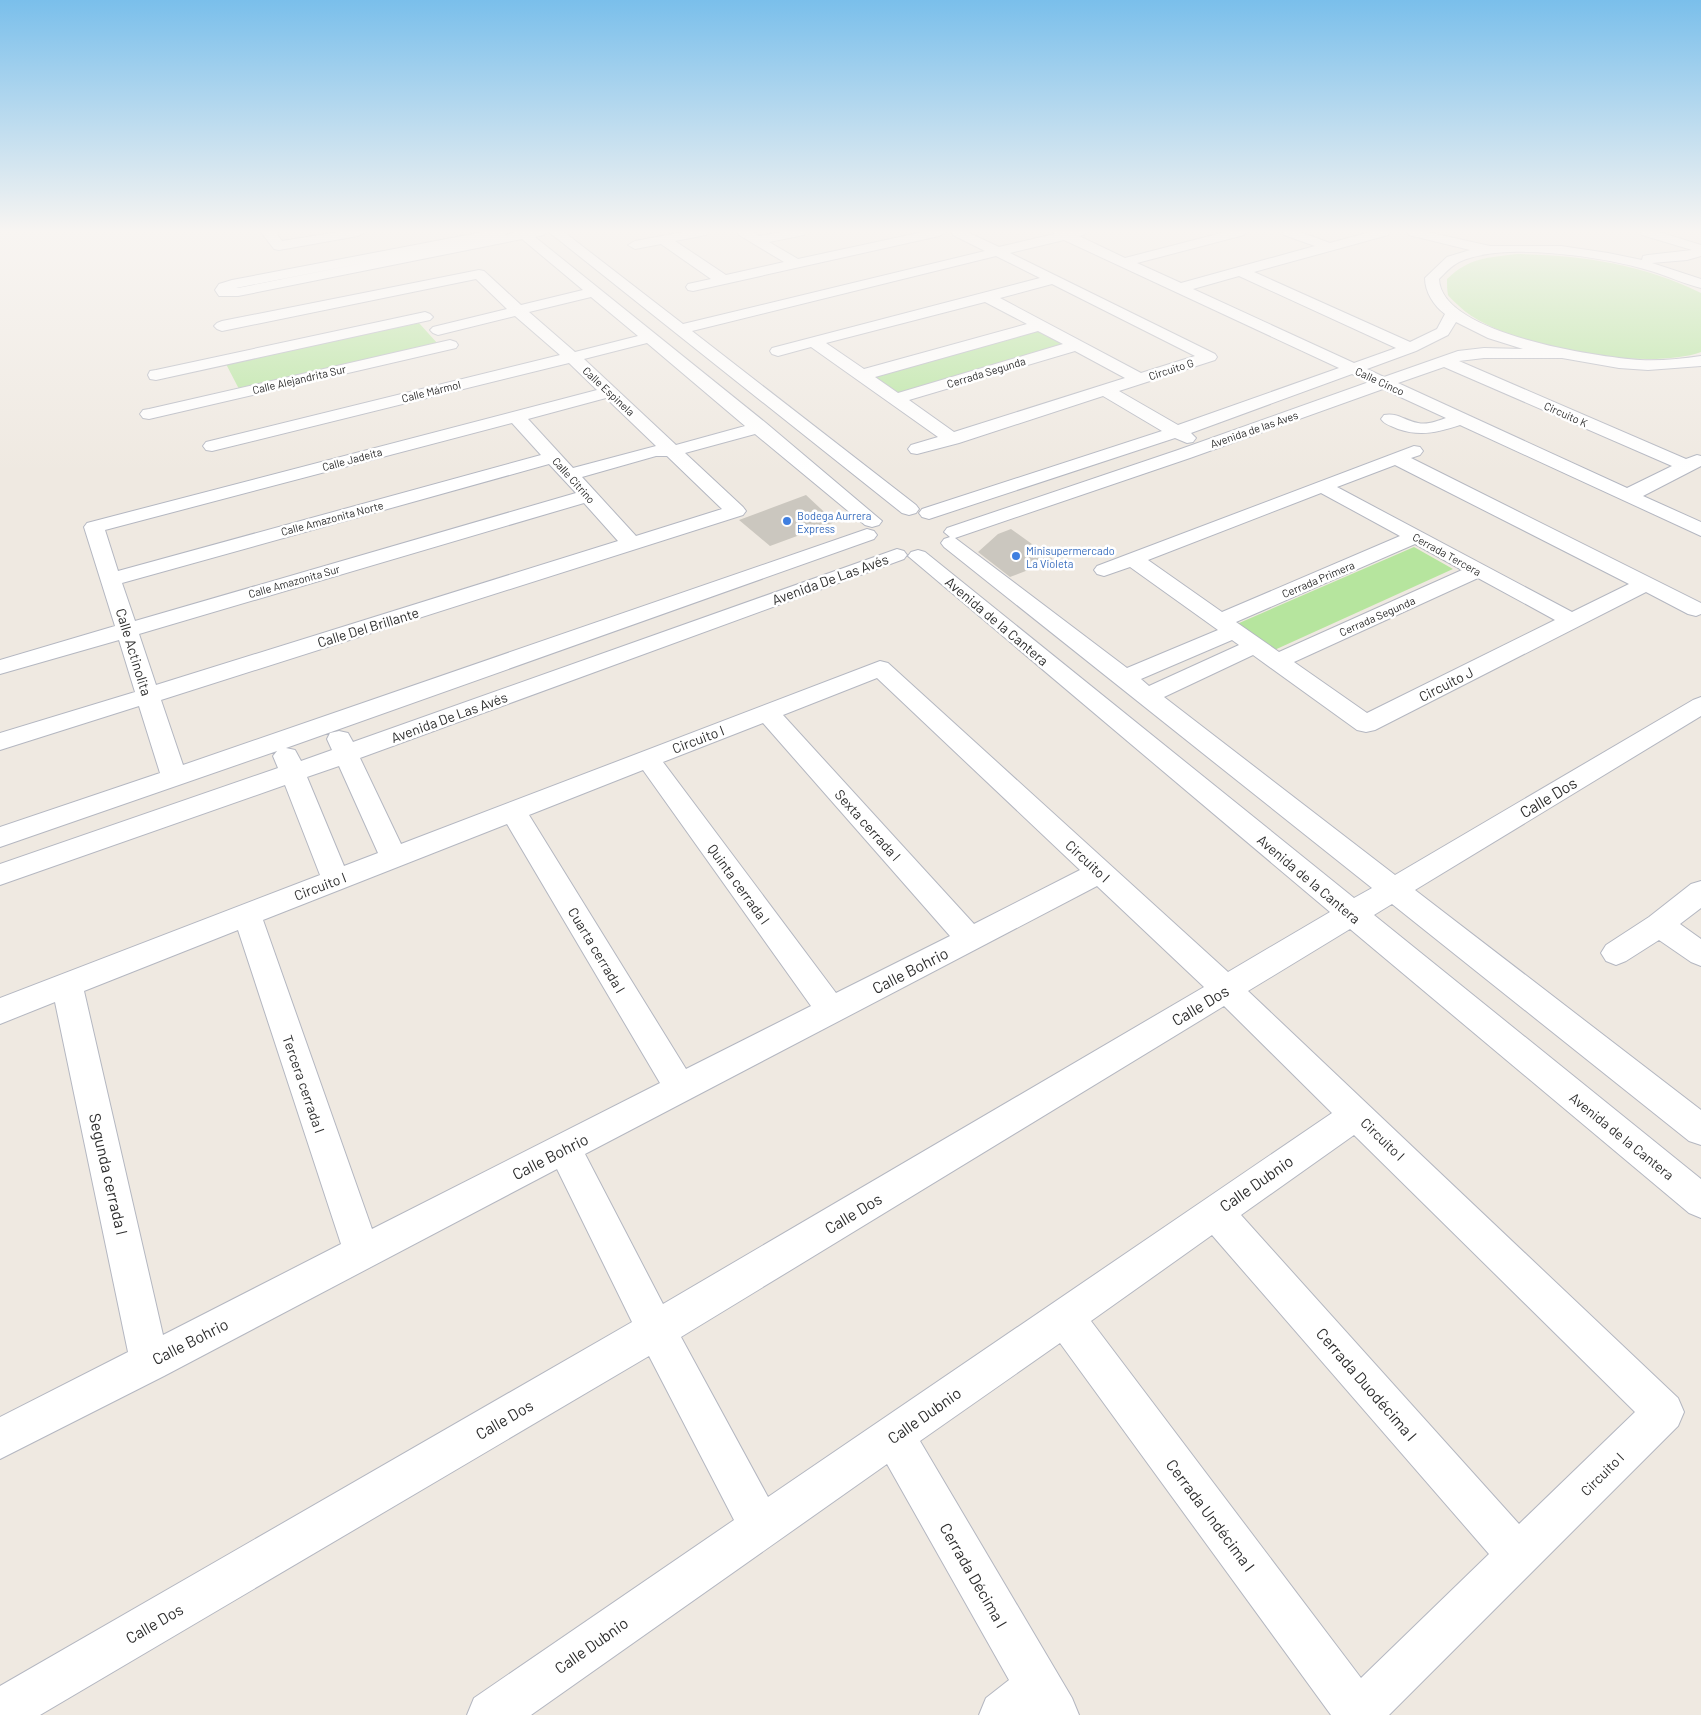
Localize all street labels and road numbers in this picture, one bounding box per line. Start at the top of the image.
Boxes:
street label: Cerrada Segunda [945,354,1027,390]
street label: Circuito G [1147,356,1195,382]
street label: Calle Alejandrita Sur [251,362,347,396]
street label: Calle Espinela [580,364,638,418]
street label: Calle Cinco [1354,364,1406,398]
street label: Calle Mármol [400,377,462,405]
street label: Circuito K [1542,399,1590,430]
street label: Avenida de las Aves [1208,408,1300,450]
street label: Calle Jadeita [321,445,383,473]
street label: Calle Citrino [550,454,598,506]
street label: Calle Amazonita Norte [279,498,385,538]
street label: Cerrada Tercera [1410,530,1484,578]
street label: Avenida De Las Avés [769,550,891,608]
street label: Cerrada Primera [1280,558,1356,600]
street label: Calle Amazonita Sur [247,562,341,600]
street label: Avenida de la Cantera [942,573,1052,669]
street label: Cerrada Segunda [1337,593,1417,639]
street label: Calle Del Brillante [315,603,421,651]
street label: Calle Actinolita [113,606,155,698]
street label: Circuito J [1416,663,1476,705]
street label: Avenida De Las Avés [388,688,510,746]
street label: Circuito I [670,721,726,757]
street label: Calle Dos [1516,773,1580,821]
street label: Sexta cerrada I [831,786,905,864]
street label: Avenida de la Cantera [1254,831,1364,927]
street label: Circuito I [1062,836,1114,886]
street label: Quinta cerrada I [704,841,774,927]
street label: Circuito I [292,868,348,904]
street label: Cuarta cerrada I [565,904,629,996]
street label: Calle Bohrio [869,943,951,997]
street label: Calle Dos [1168,981,1232,1029]
street label: Tercera cerrada I [279,1033,329,1135]
street label: Avenida de la Cantera [1566,1089,1678,1183]
street label: Segunda cerrada I [86,1111,132,1237]
street label: Circuito I [1358,1114,1408,1164]
street label: Calle Bohrio [509,1129,591,1183]
street label: Calle Dubnio [1216,1151,1296,1215]
street label: Calle Dos [821,1189,885,1237]
street label: Calle Bohrio [149,1314,231,1368]
street label: Cerrada Duodécima I [1313,1324,1421,1444]
street label: Calle Dubnio [884,1383,964,1447]
street label: Calle Dos [472,1395,536,1443]
street label: Circuito I [1577,1449,1627,1499]
street label: Cerrada Undécima I [1163,1455,1259,1575]
street label: Cerrada Décima I [936,1519,1012,1631]
street label: Calle Dos [122,1599,186,1647]
street label: Calle Dubnio [551,1613,631,1677]

